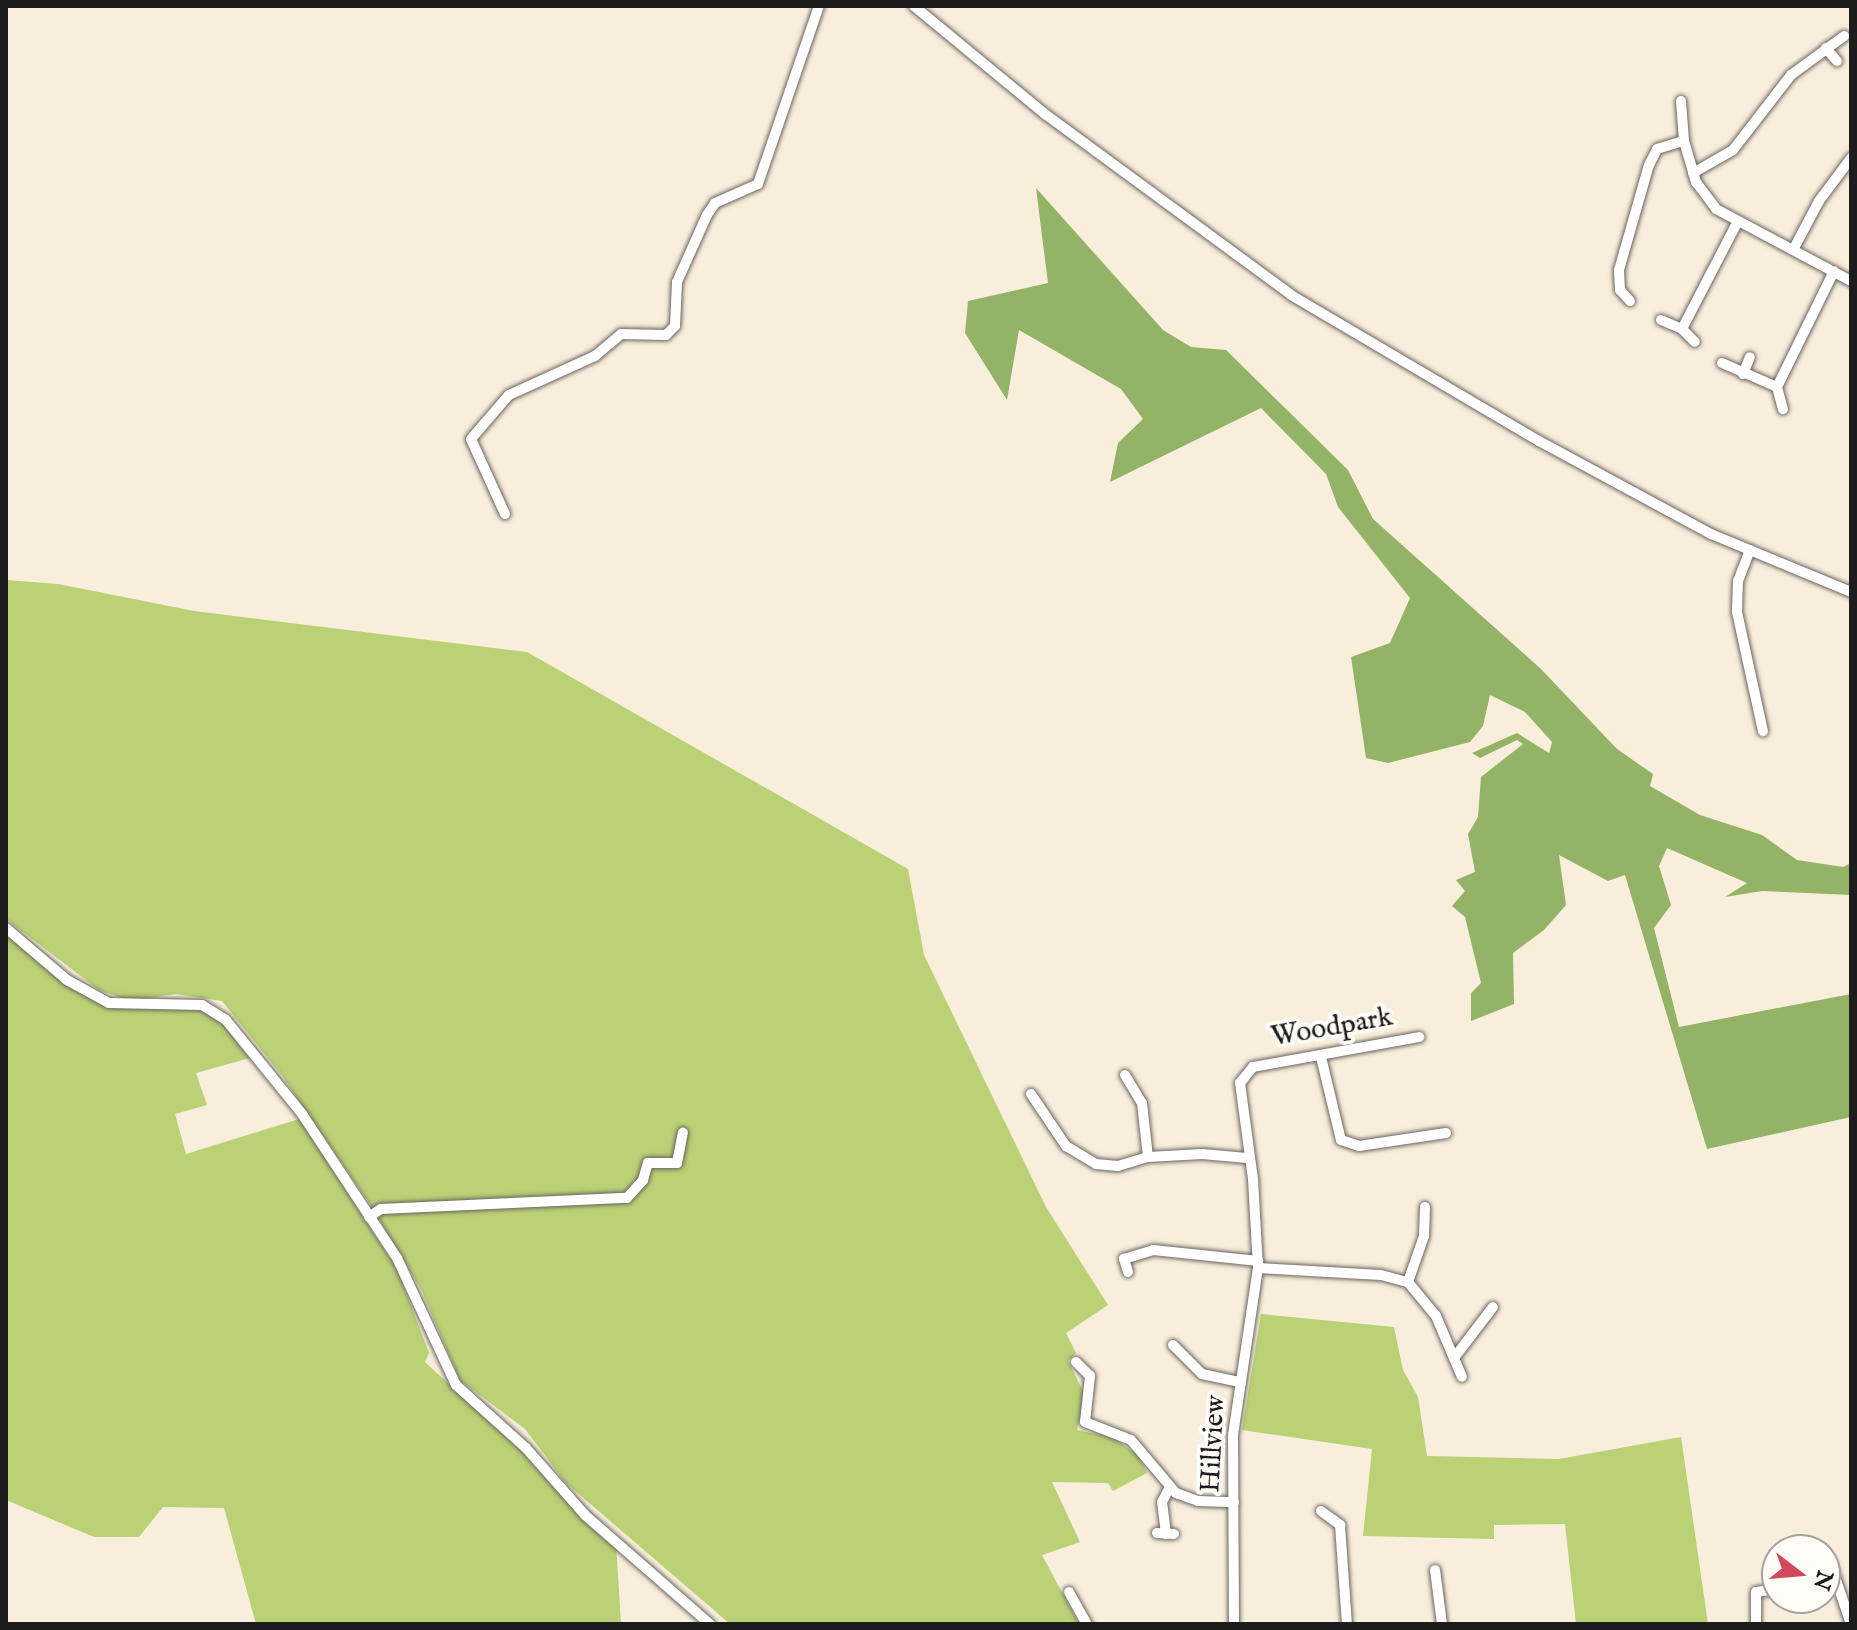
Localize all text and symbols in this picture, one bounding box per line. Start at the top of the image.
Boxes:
street label: Woodpark [1269,1001,1395,1055]
street label: Hillview [1195,1394,1233,1494]
north arrow [1761,1534,1841,1614]
text: N [1806,1567,1838,1593]

